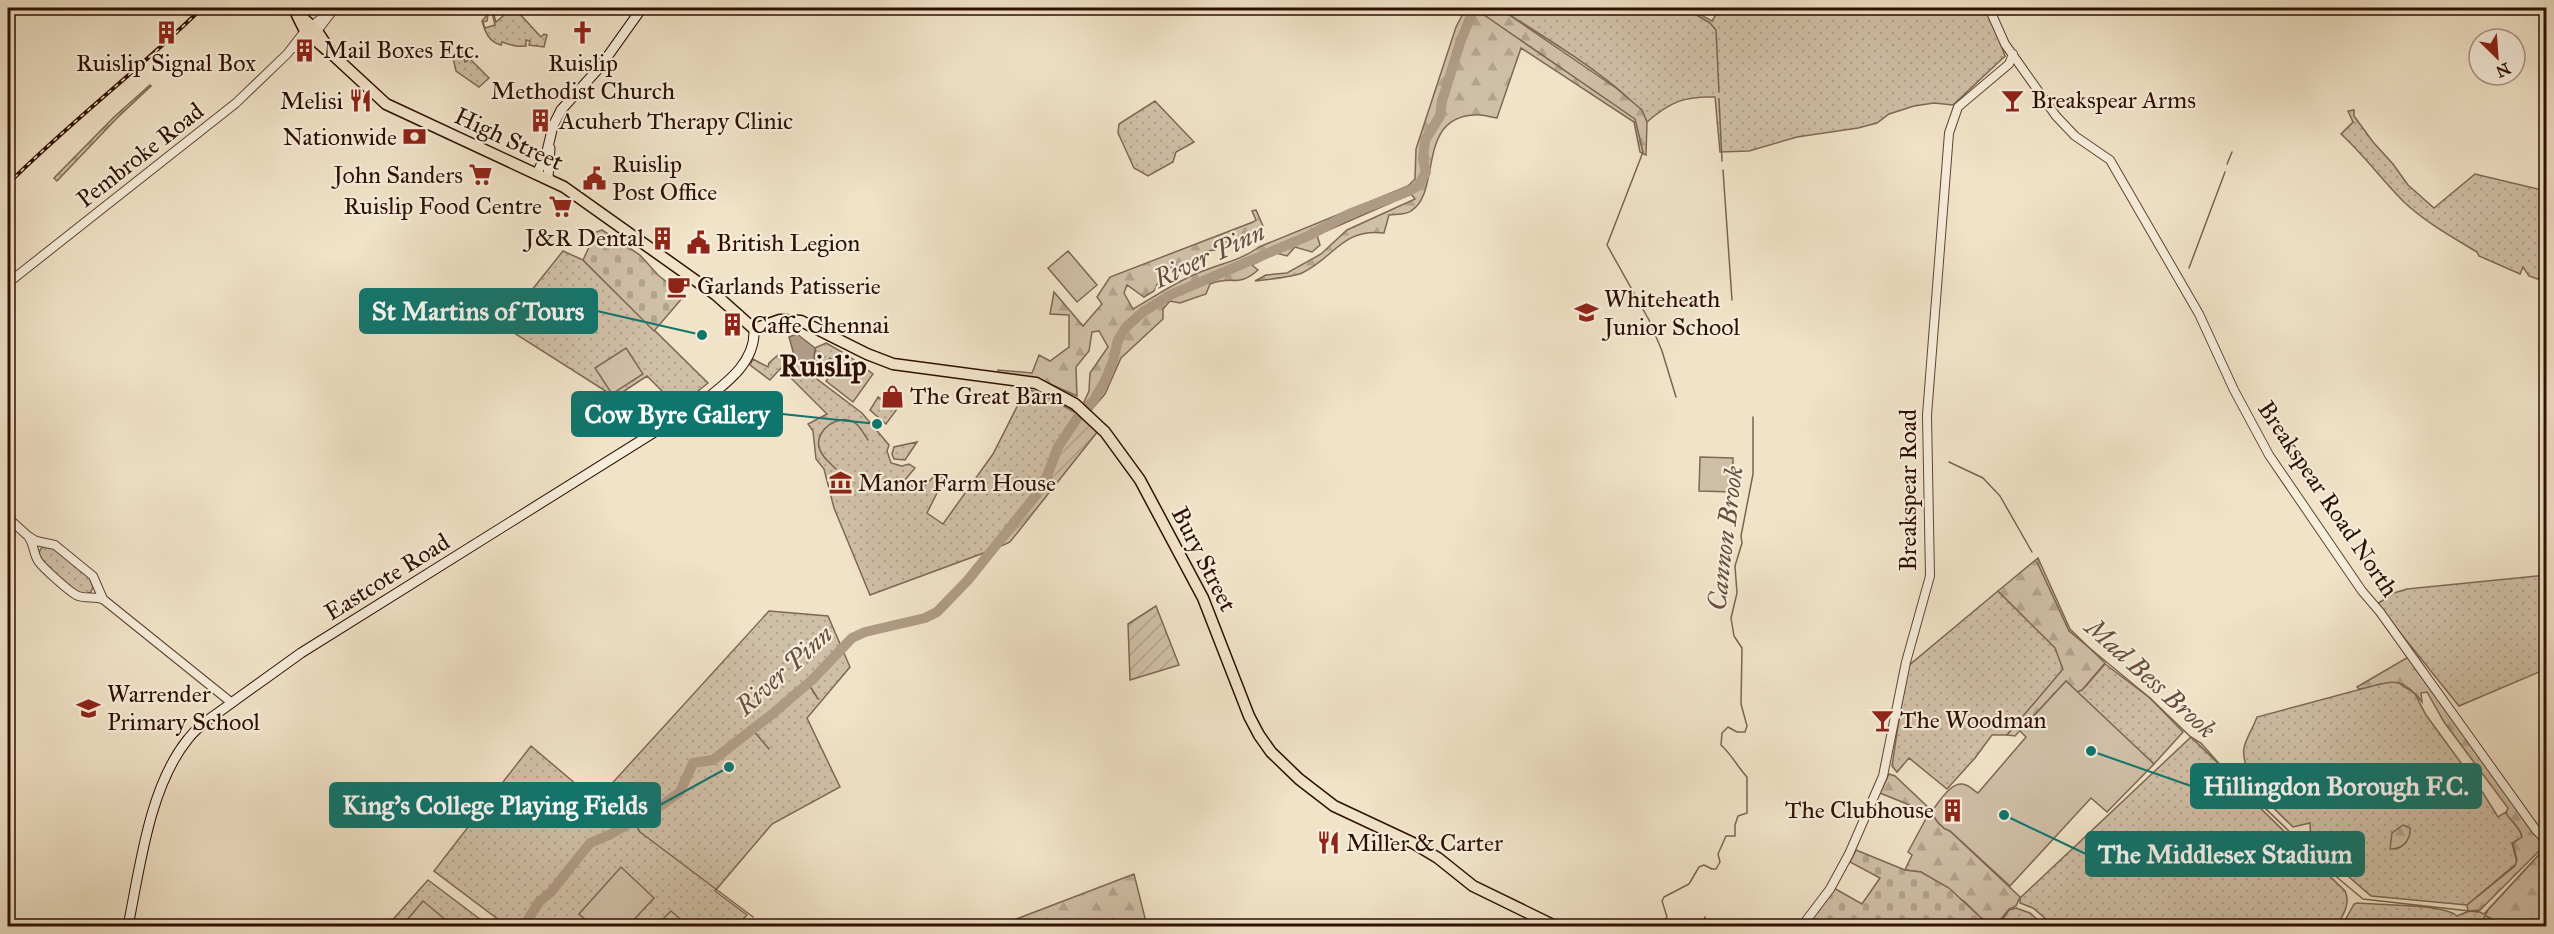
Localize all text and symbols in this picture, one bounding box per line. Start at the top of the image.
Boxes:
building icon: Ruislip Signal Box [153,20,179,46]
church icon: Ruislip Methodist Church [570,20,596,46]
north arrow [2467,27,2527,87]
place label: Mail Boxes Etc. [323,35,479,65]
building icon: Mail Boxes Etc. [292,37,318,63]
place label: Ruislip Signal Box [76,48,256,78]
place label: Ruislip Methodist Church [491,48,675,106]
text: N [2493,59,2513,82]
place label: Breakspear Arms [2031,85,2196,115]
place label: Melisi [280,86,343,116]
bar icon: Breakspear Arms [2000,87,2026,113]
restaurant icon: Melisi [348,88,374,114]
street label: Pembroke Road [70,96,210,214]
street label: High Street [450,101,569,177]
place label: Acuherb Therapy Clinic [558,106,793,136]
building icon: Acuherb Therapy Clinic [528,108,554,134]
place label: Nationwide [283,122,397,152]
bank icon: Nationwide [402,124,428,150]
place label: Ruislip Post Office [612,149,717,207]
place label: John Sanders [330,160,463,190]
supermarket icon: John Sanders [468,162,494,188]
public building icon: Ruislip Post Office [581,165,607,191]
place label: Ruislip Food Centre [343,191,542,221]
supermarket icon: Ruislip Food Centre [547,193,573,219]
water label: River Pinn [1147,215,1270,295]
place label: J&R Dental [522,223,645,253]
building icon: J&R Dental [649,225,675,251]
place label: British Legion [716,228,860,258]
public building icon: British Legion [685,230,711,256]
place label: Garlands Patisserie [697,271,881,301]
cafe icon: Garlands Patisserie [666,273,692,299]
place label: Whiteheath Junior School [1601,284,1740,342]
callout: St Martins of Tours [360,289,597,333]
text: St Martins of Tours [372,295,585,327]
school or university icon: Whiteheath Junior School [1573,300,1599,326]
place label: Caffe Chennai [751,310,890,340]
building icon: Caffe Chennai [720,312,746,338]
district label: Ruislip [779,348,867,384]
place label: The Great Barn [910,381,1063,411]
shop icon: The Great Barn [879,383,905,409]
callout: Cow Byre Gallery [572,392,782,436]
street label: Breakspear Road North [2251,395,2405,603]
text: Cow Byre Gallery [584,398,772,430]
street label: Breakspear Road [1893,409,1923,571]
water label: Cannon Brook [1700,463,1750,612]
place label: Manor Farm House [858,468,1056,498]
museum icon: Manor Farm House [827,470,853,496]
street label: Bury Street [1165,502,1243,617]
street label: Eastcote Road [319,527,455,627]
water label: Mad Bess Brook [2077,609,2223,745]
water label: River Pinn [728,618,839,723]
place label: Warrender Primary School [107,679,261,737]
school or university icon: Warrender Primary School [76,695,102,721]
place label: The Woodman [1900,705,2047,735]
bar icon: The Woodman [1869,707,1895,733]
callout: Hillingdon Borough F.C. [2191,764,2481,808]
text: Hillingdon Borough F.C. [2203,770,2469,803]
callout: King's College Playing Fields [330,783,660,827]
text: King's College Playing Fields [342,789,648,822]
place label: The Clubhouse [1785,795,1934,825]
building icon: The Clubhouse [1939,797,1965,823]
place label: Miller & Carter [1346,828,1503,858]
restaurant icon: Miller & Carter [1315,830,1341,856]
callout: The Middlesex Stadium [2086,832,2364,876]
text: The Middlesex Stadium [2097,838,2352,870]

